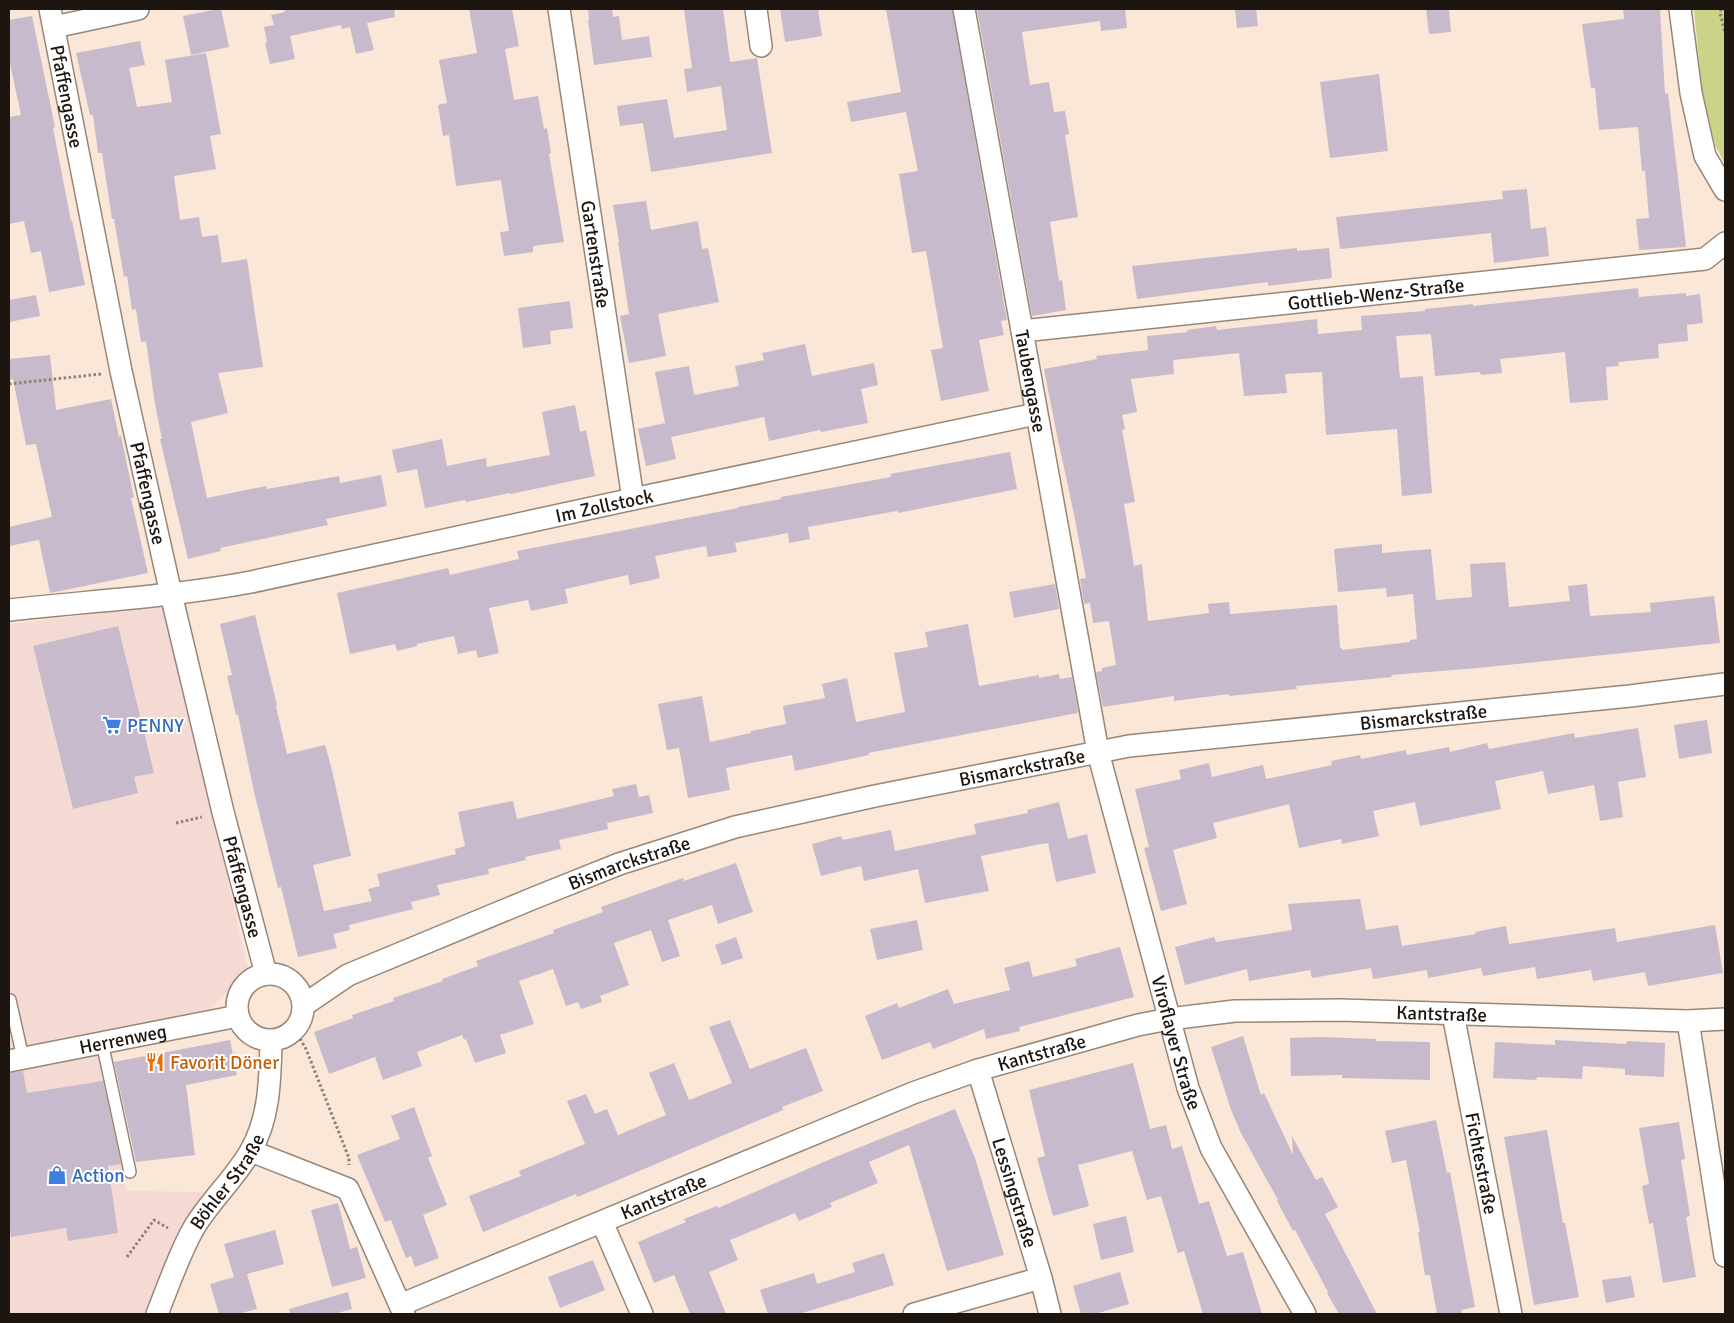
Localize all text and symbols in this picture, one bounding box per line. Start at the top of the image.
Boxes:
street label: Pfaffengasse [44,43,88,150]
street label: Gartenstraße [575,199,615,310]
street label: Gottlieb-Wenz-Straße [1287,273,1466,316]
street label: Taubengasse [1009,328,1051,434]
street label: Pfaffengasse [124,440,171,547]
street label: Im Zollstock [553,484,656,529]
street label: Bismarckstraße [1359,699,1488,736]
supermarket icon: PENNY [101,714,123,736]
place label: PENNY [127,714,184,738]
street label: Bismarckstraße [957,744,1087,792]
street label: Bismarckstraße [565,831,693,896]
street label: Pfaffengasse [217,833,267,941]
street label: Viroflayer Straße [1145,973,1206,1113]
street label: Kantstraße [1396,1001,1487,1028]
street label: Herrenweg [77,1019,169,1060]
street label: Kantstraße [995,1029,1089,1077]
restaurant icon: Favorit Döner [144,1051,166,1073]
place label: Favorit Döner [170,1051,279,1075]
street label: Fichtestraße [1459,1110,1502,1216]
street label: Böhler Straße [185,1130,270,1234]
street label: Lessingstraße [986,1135,1042,1251]
shop icon: Action [46,1164,68,1186]
place label: Action [72,1164,125,1188]
street label: Kantstraße [617,1169,710,1226]

